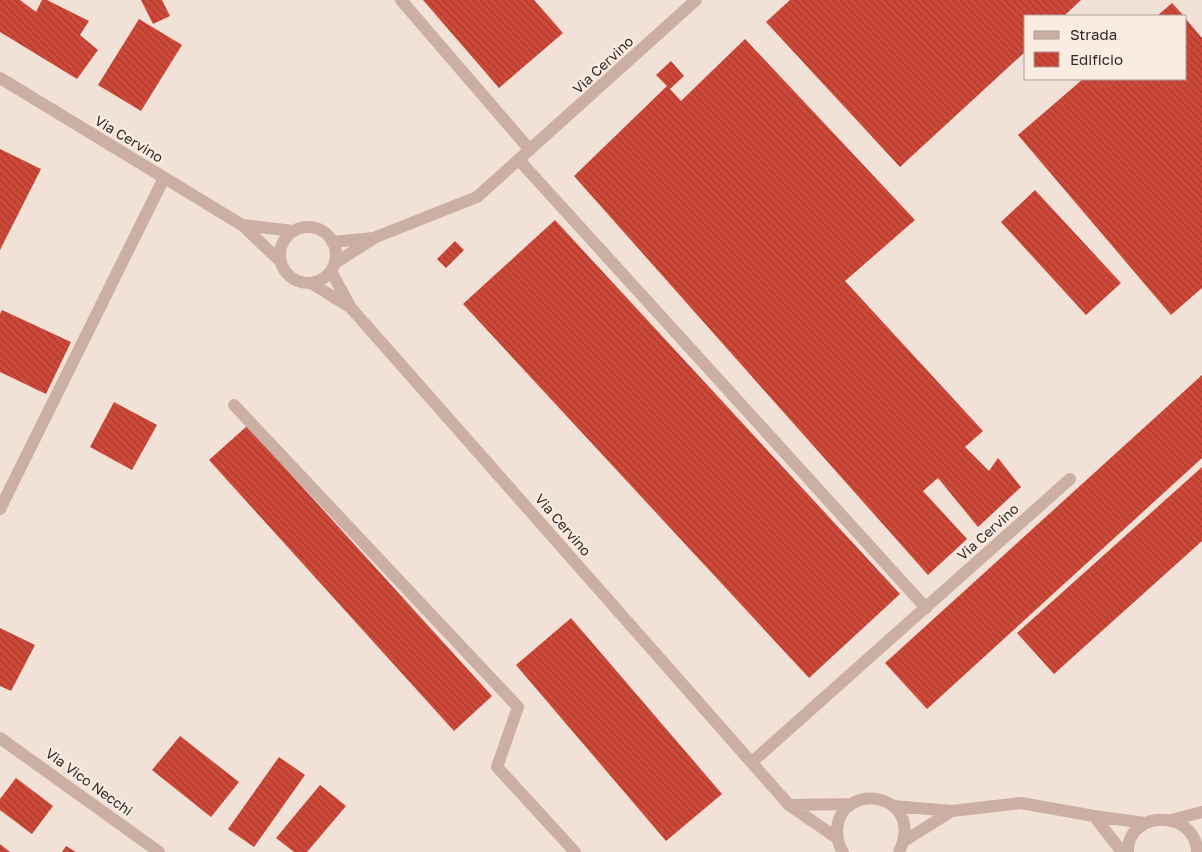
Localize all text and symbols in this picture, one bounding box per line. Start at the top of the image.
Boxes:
legend [1024,15,1187,80]
text: Strada [1070,25,1117,43]
street label: Via Cervino [569,32,636,97]
text: Edificio [1070,50,1123,68]
street label: Via Cervino [92,112,166,166]
street label: Via Cervino [532,490,595,559]
street label: Via Cervino [953,500,1022,564]
street label: Via Vico Necchi [42,744,136,819]

